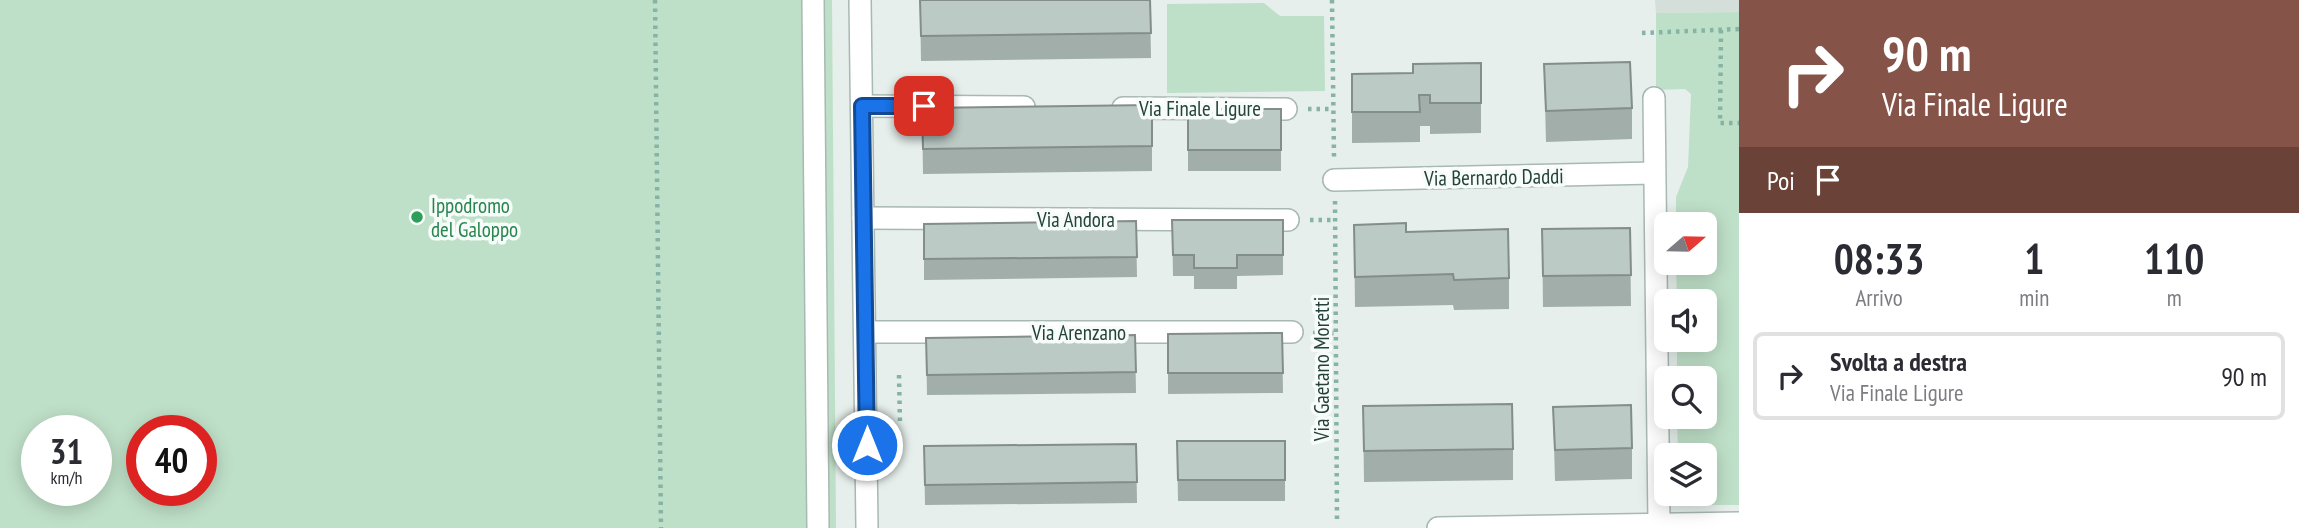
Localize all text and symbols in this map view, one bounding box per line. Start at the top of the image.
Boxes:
text: 90 m [1882,21,1971,85]
icon: right [1767,28,1858,119]
pin [894,76,954,136]
text: Via Finale Ligure [1882,83,2068,125]
icon: arrive [905,87,943,125]
street label: Via Finale Ligure [1138,95,1261,122]
icon: arrive [1809,161,1847,199]
street label: Via Bernardo Daddi [1423,162,1564,192]
text: Poi [1767,164,1795,197]
place label: Ippodromo del Galoppo [431,192,518,243]
street label: Via Andora [1036,206,1115,233]
marker: Ippodromo del Galoppo [409,209,425,225]
north arrow [1654,212,1717,275]
map controls [1654,212,1717,506]
text: 08:33 [1834,231,1925,286]
text: 1 [2024,231,2044,286]
text: 110 [2144,231,2204,286]
text: Arrivo [1855,283,1903,312]
text: min [2019,283,2049,312]
text: m [2167,283,2182,312]
button: sound [1654,289,1717,352]
street label: Via Gaetano Moretti [1308,297,1335,442]
street label: Via Arenzano [1031,319,1126,346]
text: Svolta a destra [1830,345,1967,378]
icon: right [1771,357,1809,395]
text: 90 m [2221,360,2267,393]
button: search [1654,366,1717,429]
text: Via Finale Ligure [1830,378,1964,407]
position arrow [830,408,904,482]
speed limit sign: 40 [126,415,217,506]
text: 31 [50,428,83,474]
button: layers [1654,443,1717,506]
text: km/h [51,466,82,489]

